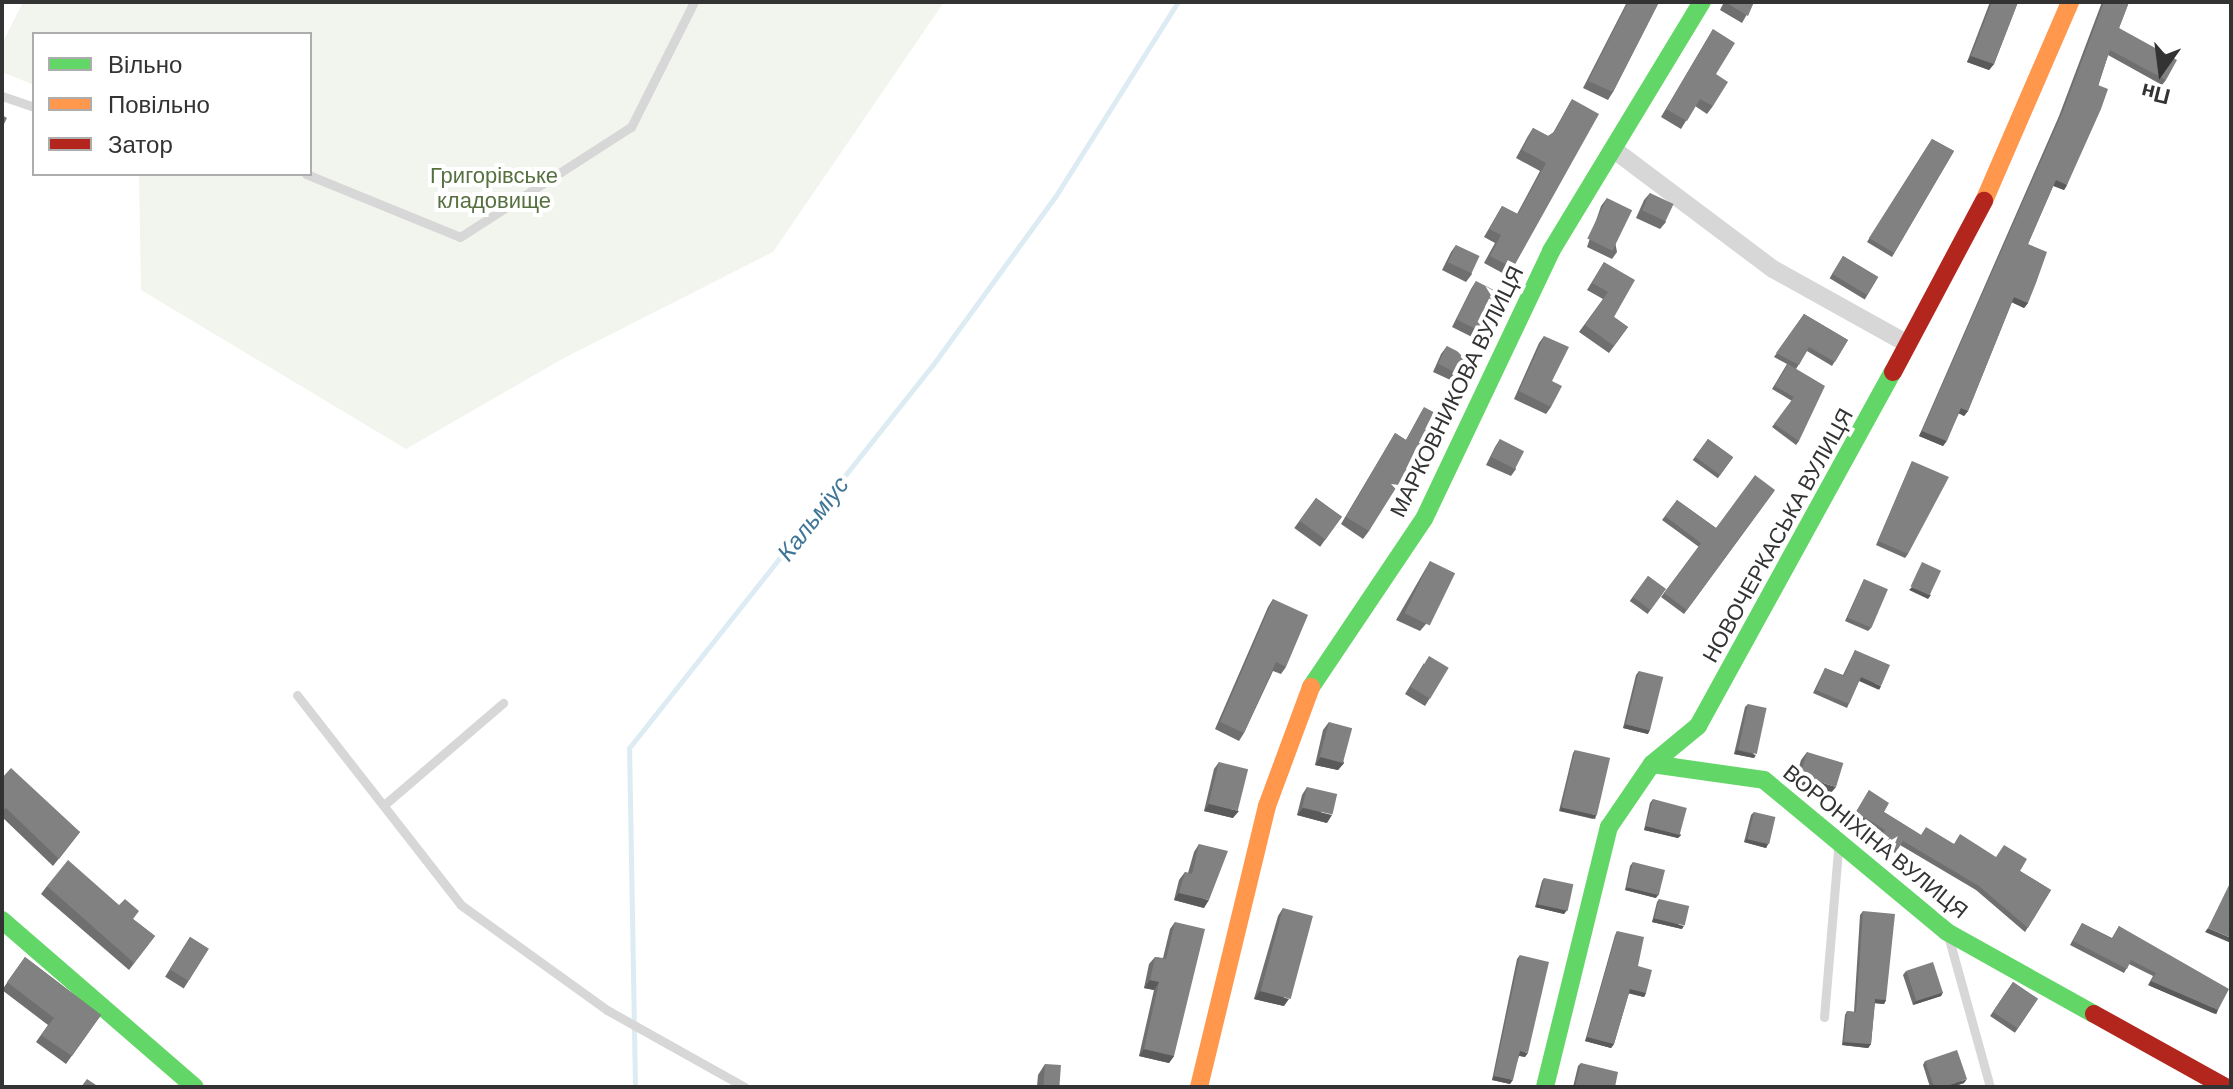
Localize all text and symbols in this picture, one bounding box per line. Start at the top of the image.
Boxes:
legend [32,32,312,176]
north arrow [2121,32,2201,112]
text: Вільно [108,49,182,78]
text: Пн [2138,79,2172,111]
text: Повільно [108,89,210,118]
text: Затор [108,129,173,158]
park label: Григорівське кладовище [430,161,558,212]
street label: МАРКОВНИКОВА ВУЛИЦЯ [1384,261,1528,521]
street label: НОВОЧЕРКАСЬКА ВУЛИЦЯ [1696,403,1858,667]
water label: Кальміус [770,470,854,566]
street label: ВОРОНІХІНА ВУЛИЦЯ [1778,758,1974,924]

